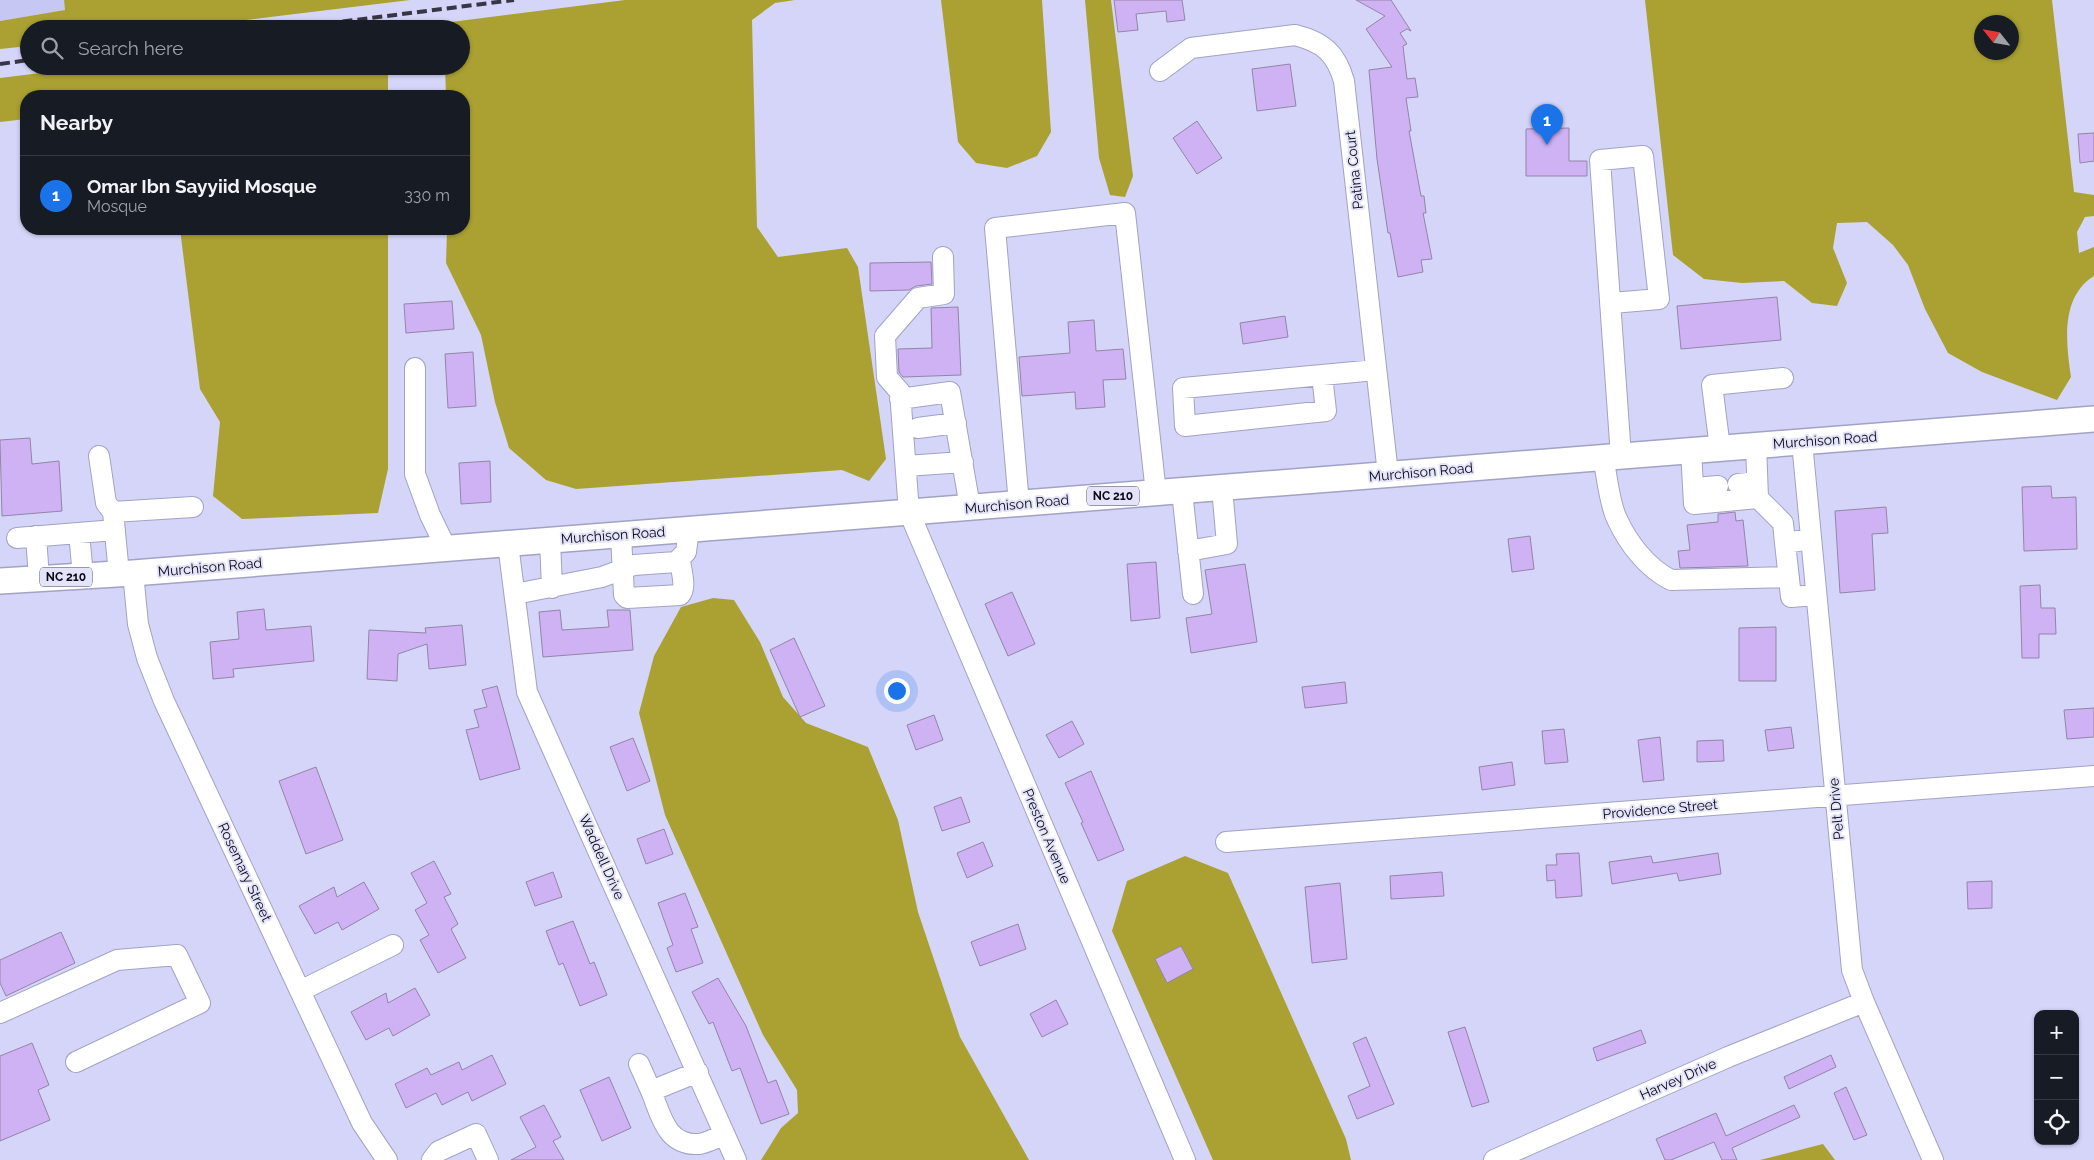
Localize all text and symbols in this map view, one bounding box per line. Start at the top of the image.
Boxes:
north arrow [1974,15,2019,60]
search box [20,20,470,75]
icon: search [38,34,66,62]
text: Search here [78,37,184,59]
pin: 1 [1531,104,1563,145]
text: Nearby [40,110,113,135]
street label: Patina Court [1342,129,1366,210]
text: Omar Ibn Sayyiid Mosque [87,175,317,197]
text: 1 [52,186,60,205]
text: 330 m [404,186,450,205]
text: Mosque [87,197,147,216]
street label: Murchison Road [1772,428,1878,452]
street label: Murchison Road [1368,459,1474,485]
road number: NC 210 [1087,486,1139,506]
street label: Murchison Road [964,491,1070,517]
street label: Murchison Road [560,523,666,547]
street label: Murchison Road [157,554,263,580]
road number: NC 210 [40,568,92,586]
your location [884,678,910,704]
street label: Pelt Drive [1825,777,1847,841]
street label: Preston Avenue [1020,786,1074,886]
street label: Providence Street [1602,796,1718,822]
street label: Waddell Drive [576,812,628,902]
street label: Rosemary Street [215,820,275,924]
map controls [2034,1010,2079,1145]
button: + [2034,1010,2079,1055]
street label: Harvey Drive [1637,1055,1719,1103]
button: − [2034,1055,2079,1100]
button: locate [2034,1100,2079,1145]

